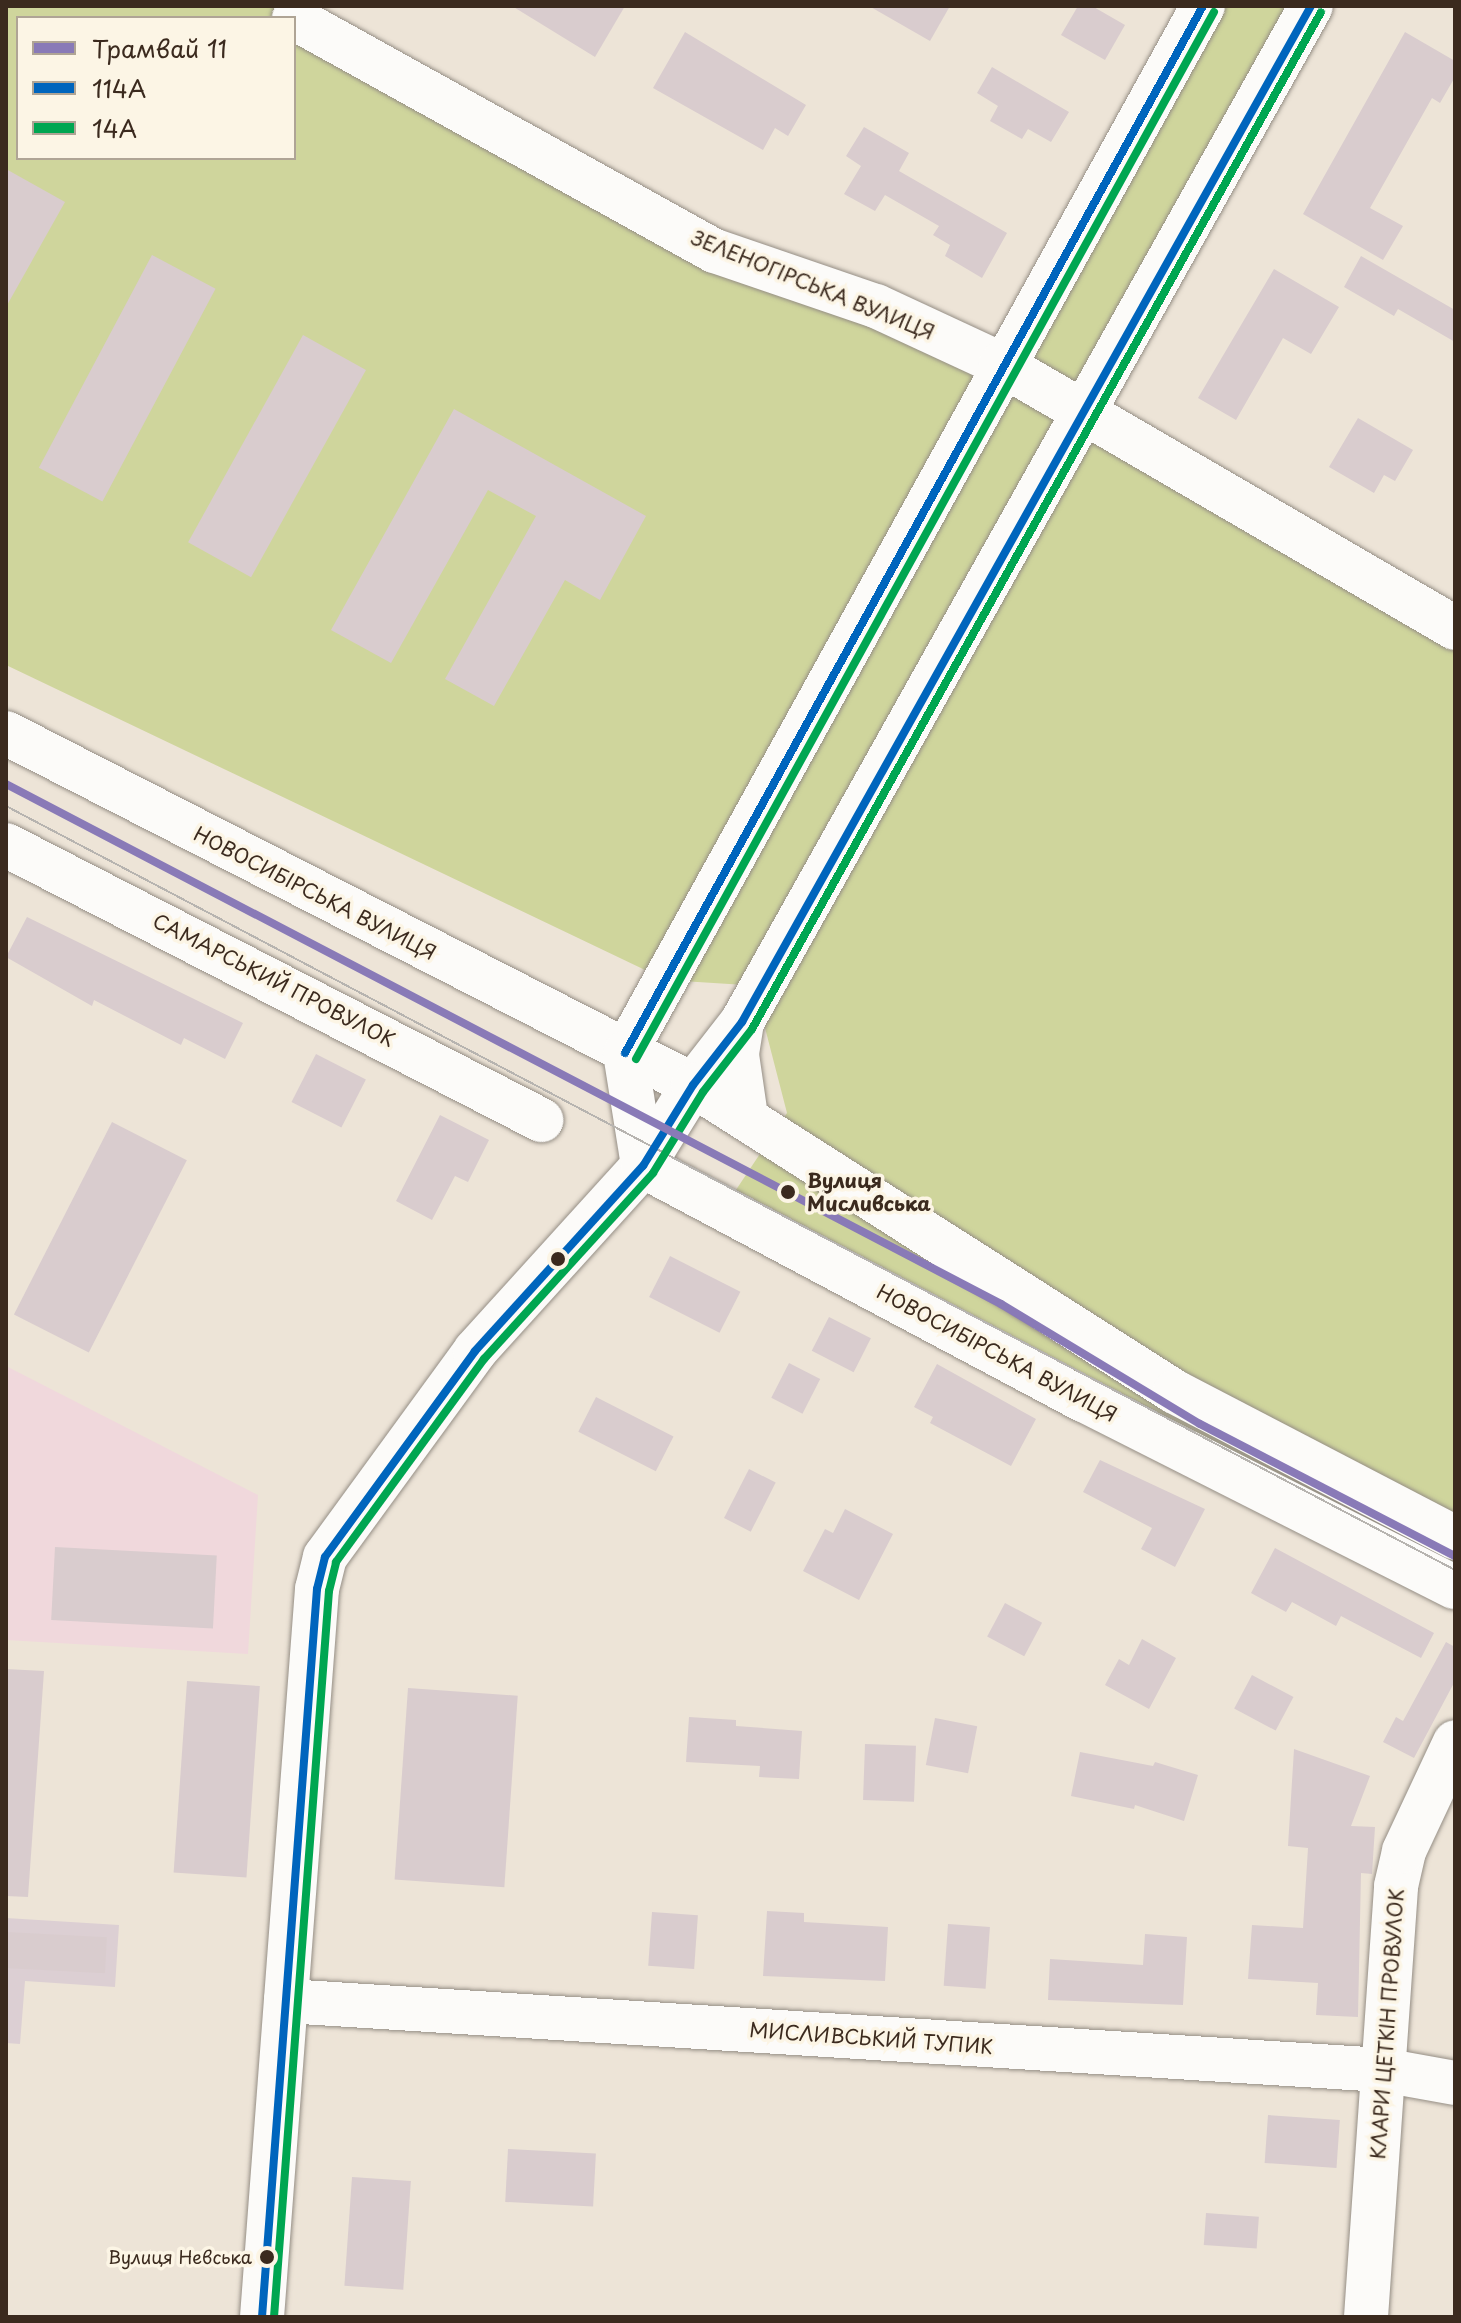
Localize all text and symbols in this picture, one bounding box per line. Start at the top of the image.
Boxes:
legend [16,16,296,160]
text: Трамвай 11 [92,30,227,66]
text: 114А [92,70,146,106]
text: 14А [92,110,137,146]
street label: ЗЕЛЕНОГІРСЬКА ВУЛИЦЯ [689,225,937,345]
street label: НОВОСИБІРСЬКА ВУЛИЦЯ [190,821,440,965]
street label: САМАРСЬКИЙ ПРОВУЛОК [149,908,399,1052]
place label: Вулиця Мисливська [807,1168,931,1215]
marker: Вулиця Мисливська [776,1180,800,1204]
unlabelled marker [550,1251,566,1267]
street label: НОВОСИБІРСЬКА ВУЛИЦЯ [873,1279,1121,1427]
street label: КЛАРИ ЦЕТКІН ПРОВУЛОК [1365,1887,1409,2161]
street label: МИСЛИВСЬКИЙ ТУПИК [748,2017,994,2059]
place label: Вулиця Невська [108,2246,252,2268]
marker: Вулиця Невська [259,2249,275,2265]

